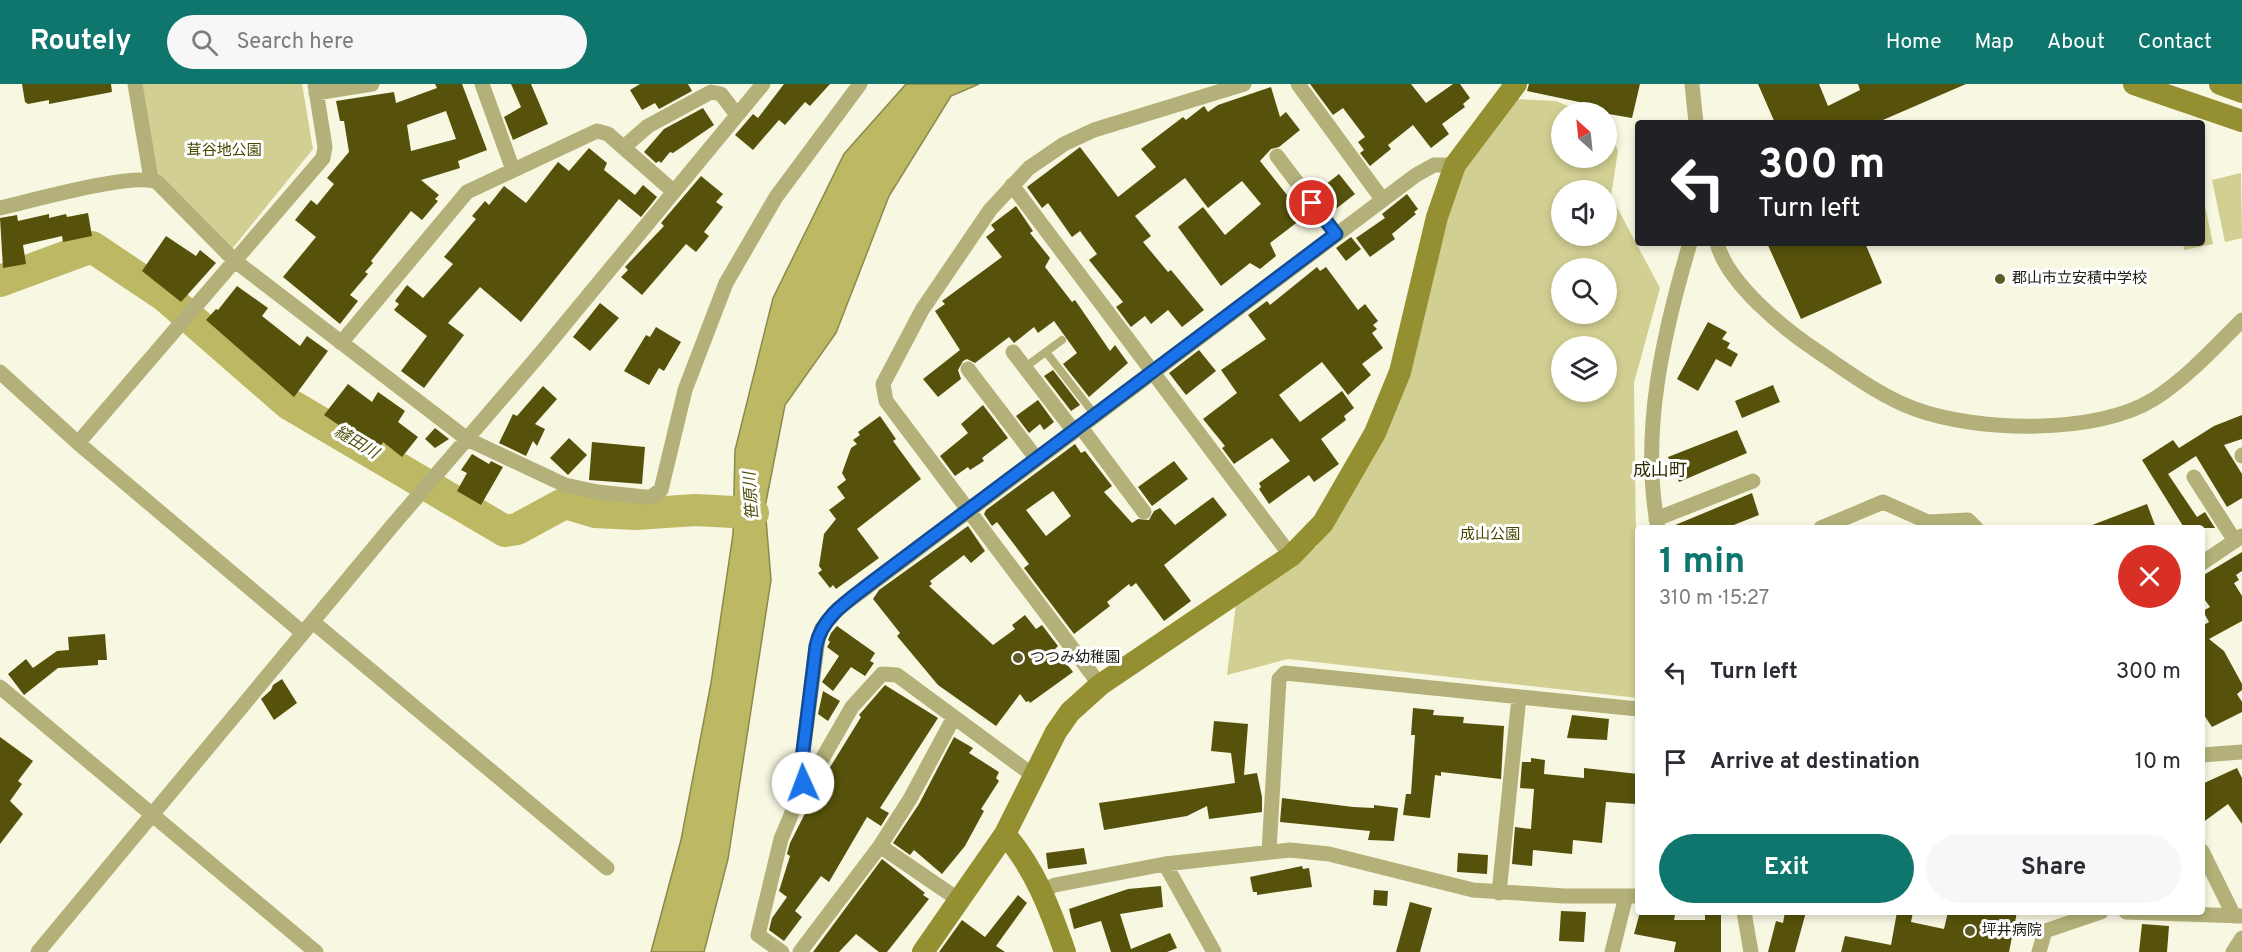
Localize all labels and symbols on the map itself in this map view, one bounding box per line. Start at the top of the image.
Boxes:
north arrow [1551,102,1617,168]
park label: 茸谷地公園 [186,142,262,161]
pin [1286,177,1337,228]
place label: 郡山市立安積中学校 [2012,270,2147,289]
marker: 郡山市立安積中学校 [1993,272,2007,286]
water label: 縫田川 [330,422,383,465]
district label: 成山町 [1633,460,1687,483]
water label: 笹原川 [740,469,764,521]
park label: 成山公園 [1460,526,1520,545]
place label: つつみ幼稚園 [1030,649,1120,668]
marker: つつみ幼稚園 [1011,651,1025,665]
position arrow [771,751,835,815]
place label: 坪井病院 [1982,921,2042,941]
marker: 坪井病院 [1963,924,1977,938]

